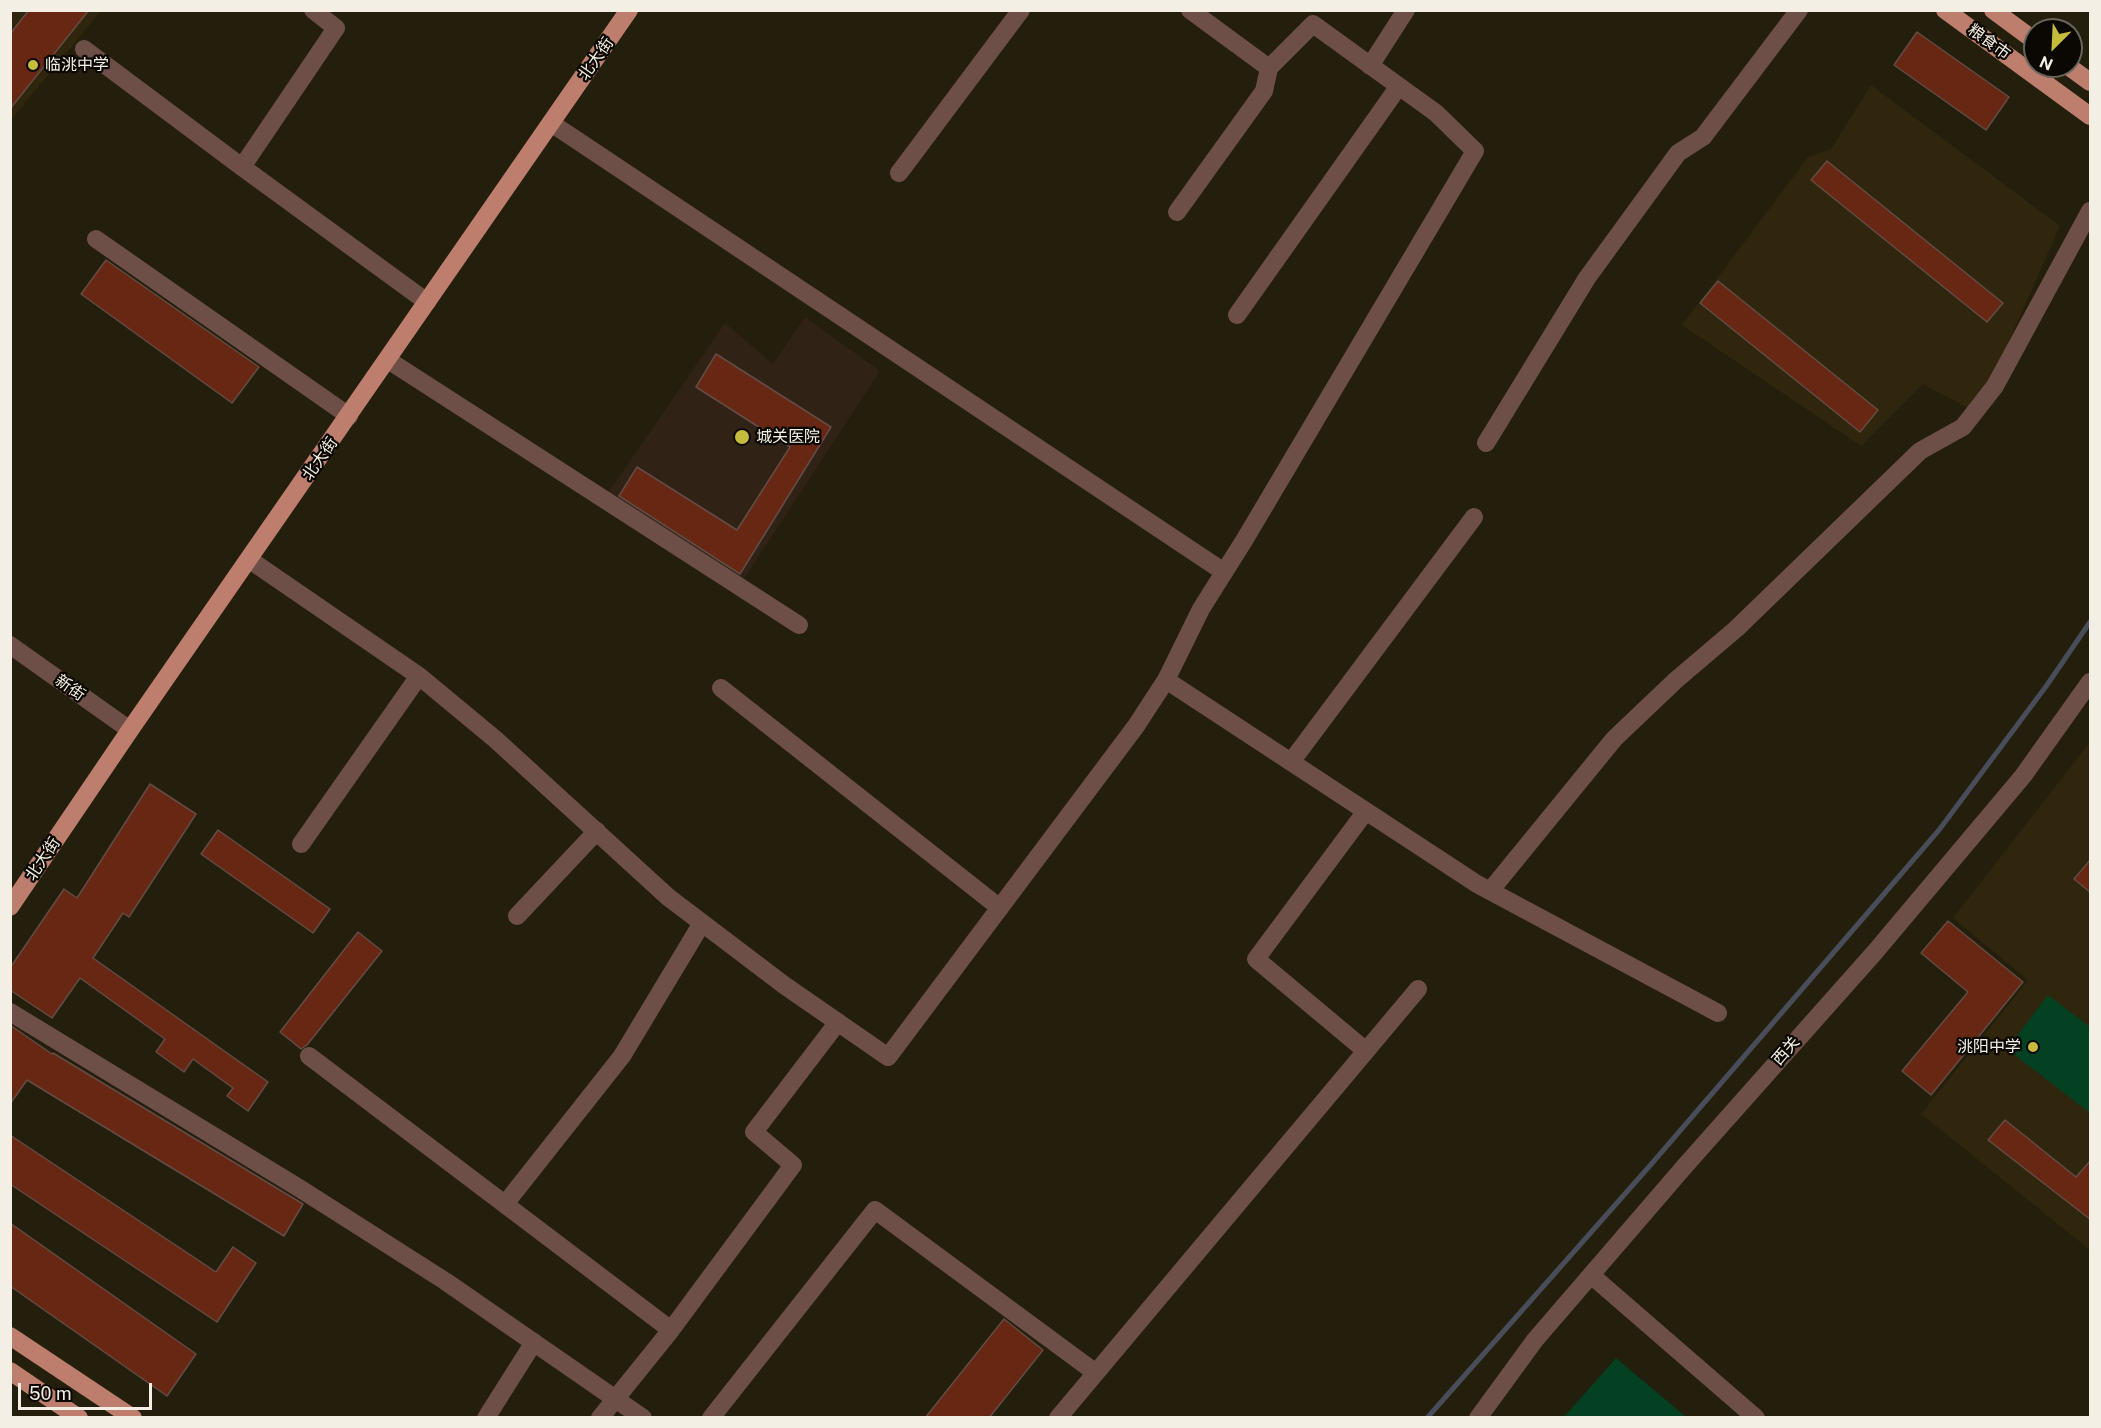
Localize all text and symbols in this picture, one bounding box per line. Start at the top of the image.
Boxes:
north arrow [2023,18,2083,78]
street label: 粮食市 [1964,20,2014,64]
street label: 北大街 [574,34,618,84]
text: N [2037,52,2056,74]
place label: 临洮中学 [45,55,109,75]
marker: 临洮中学 [26,58,40,72]
place label: 城关医院 [756,427,820,447]
marker: 城关医院 [733,428,751,446]
street label: 北大街 [298,434,342,484]
street label: 新街 [51,671,89,705]
street label: 北大街 [22,834,64,884]
street label: 西关 [1768,1033,1804,1069]
place label: 洮阳中学 [1957,1037,2021,1057]
marker: 洮阳中学 [2026,1040,2040,1054]
scale bar [21,1371,154,1409]
text: 50 m [29,1383,72,1404]

